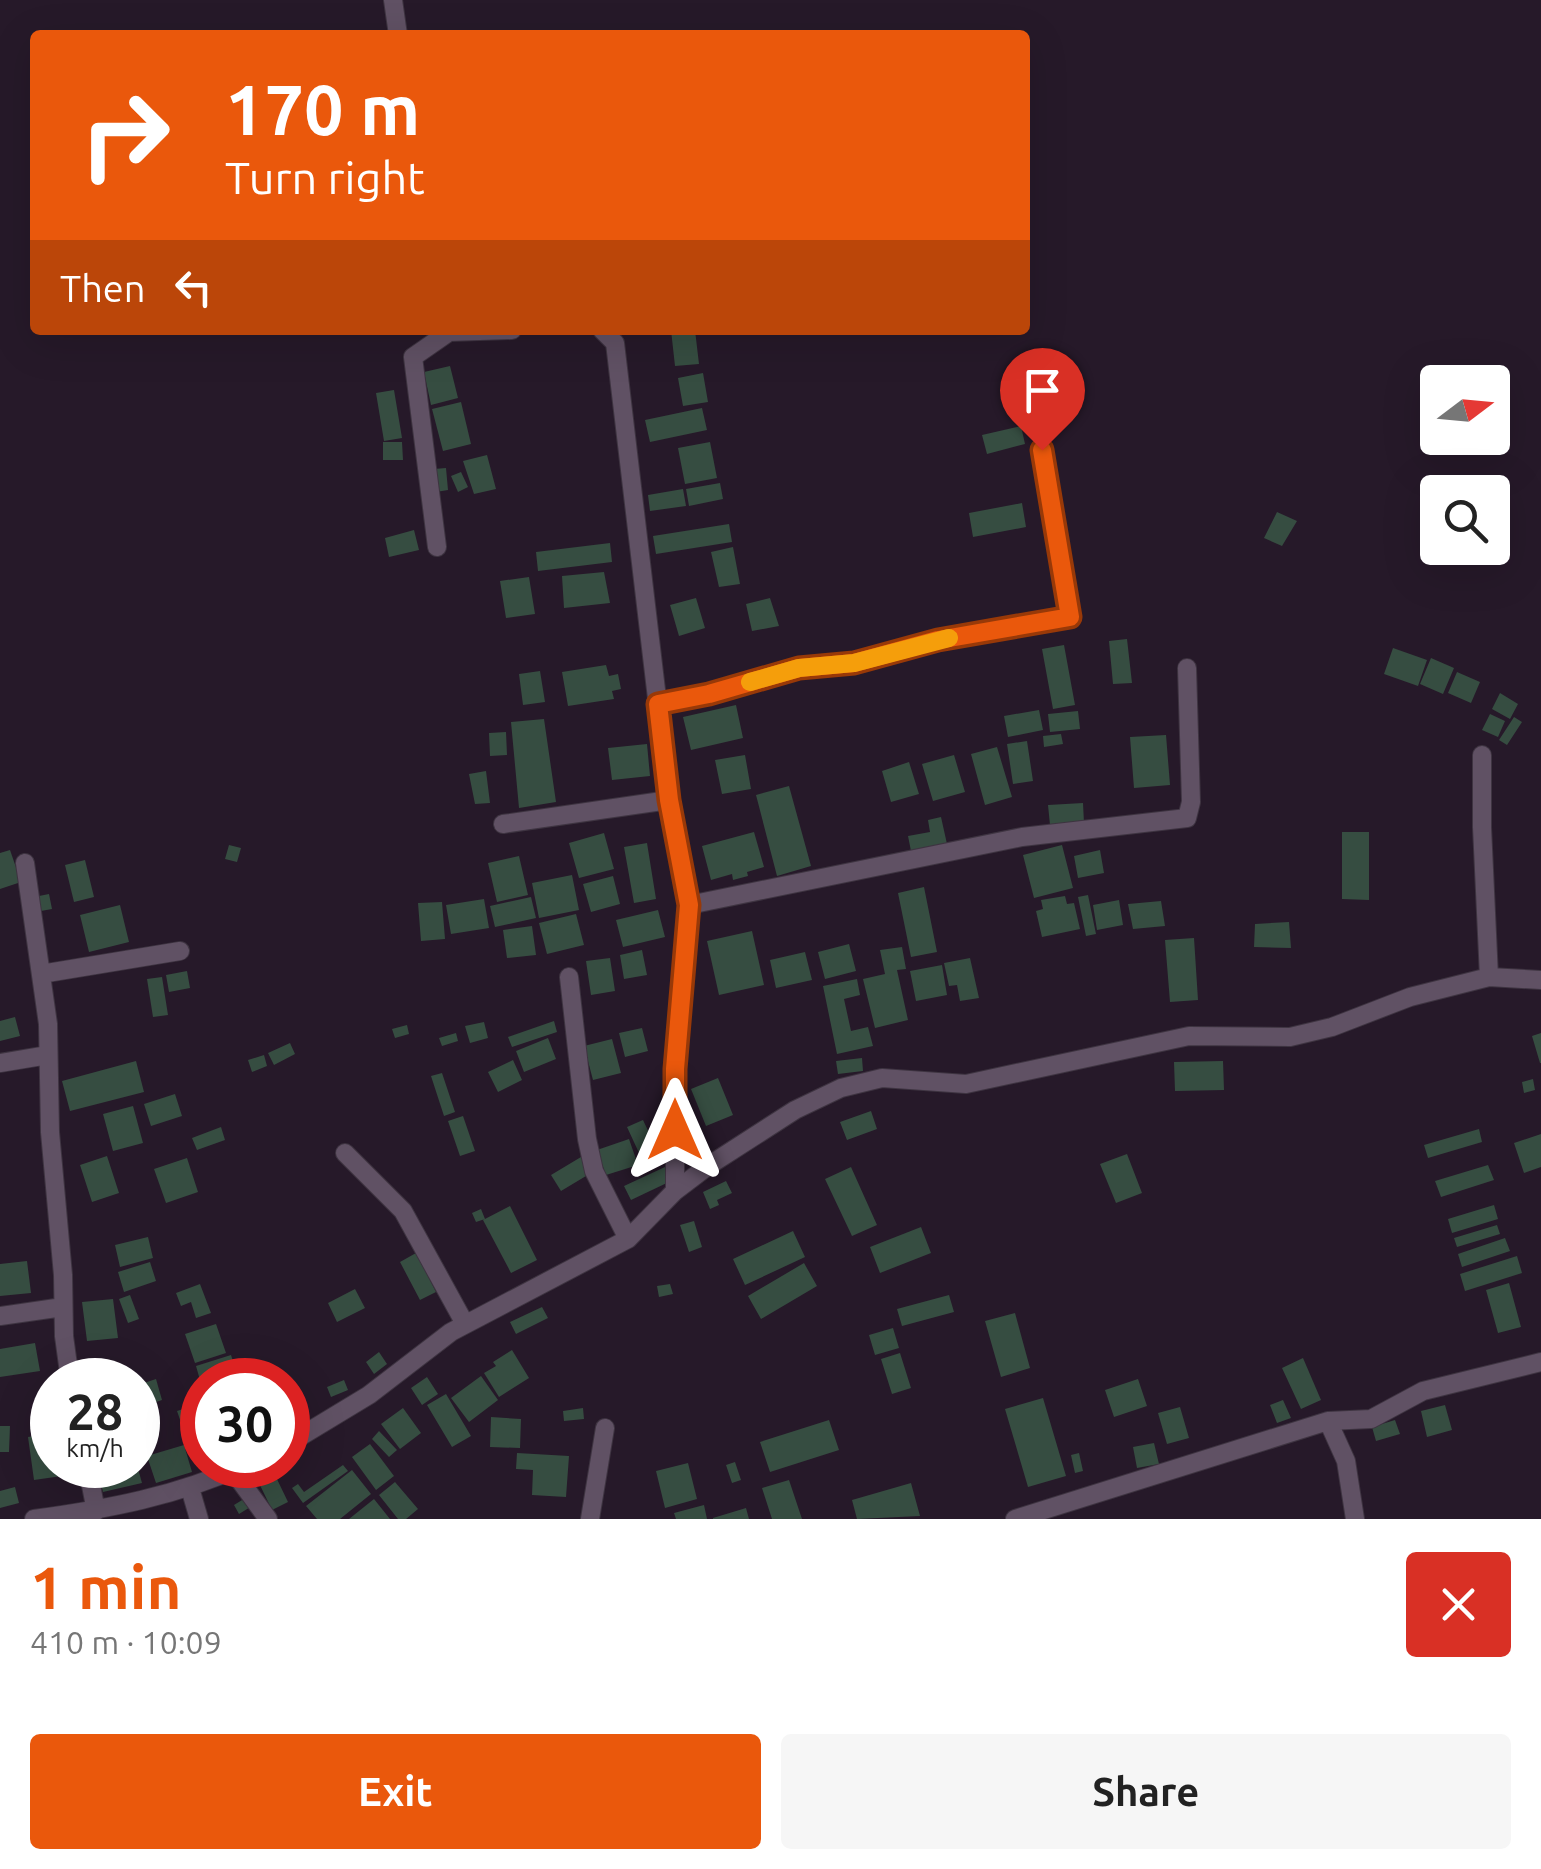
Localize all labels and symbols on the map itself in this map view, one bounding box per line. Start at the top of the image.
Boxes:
pin [1000,348,1085,451]
north arrow [1420,365,1510,455]
position arrow [623,1078,727,1182]
speed limit sign: 30 [180,1358,310,1488]

